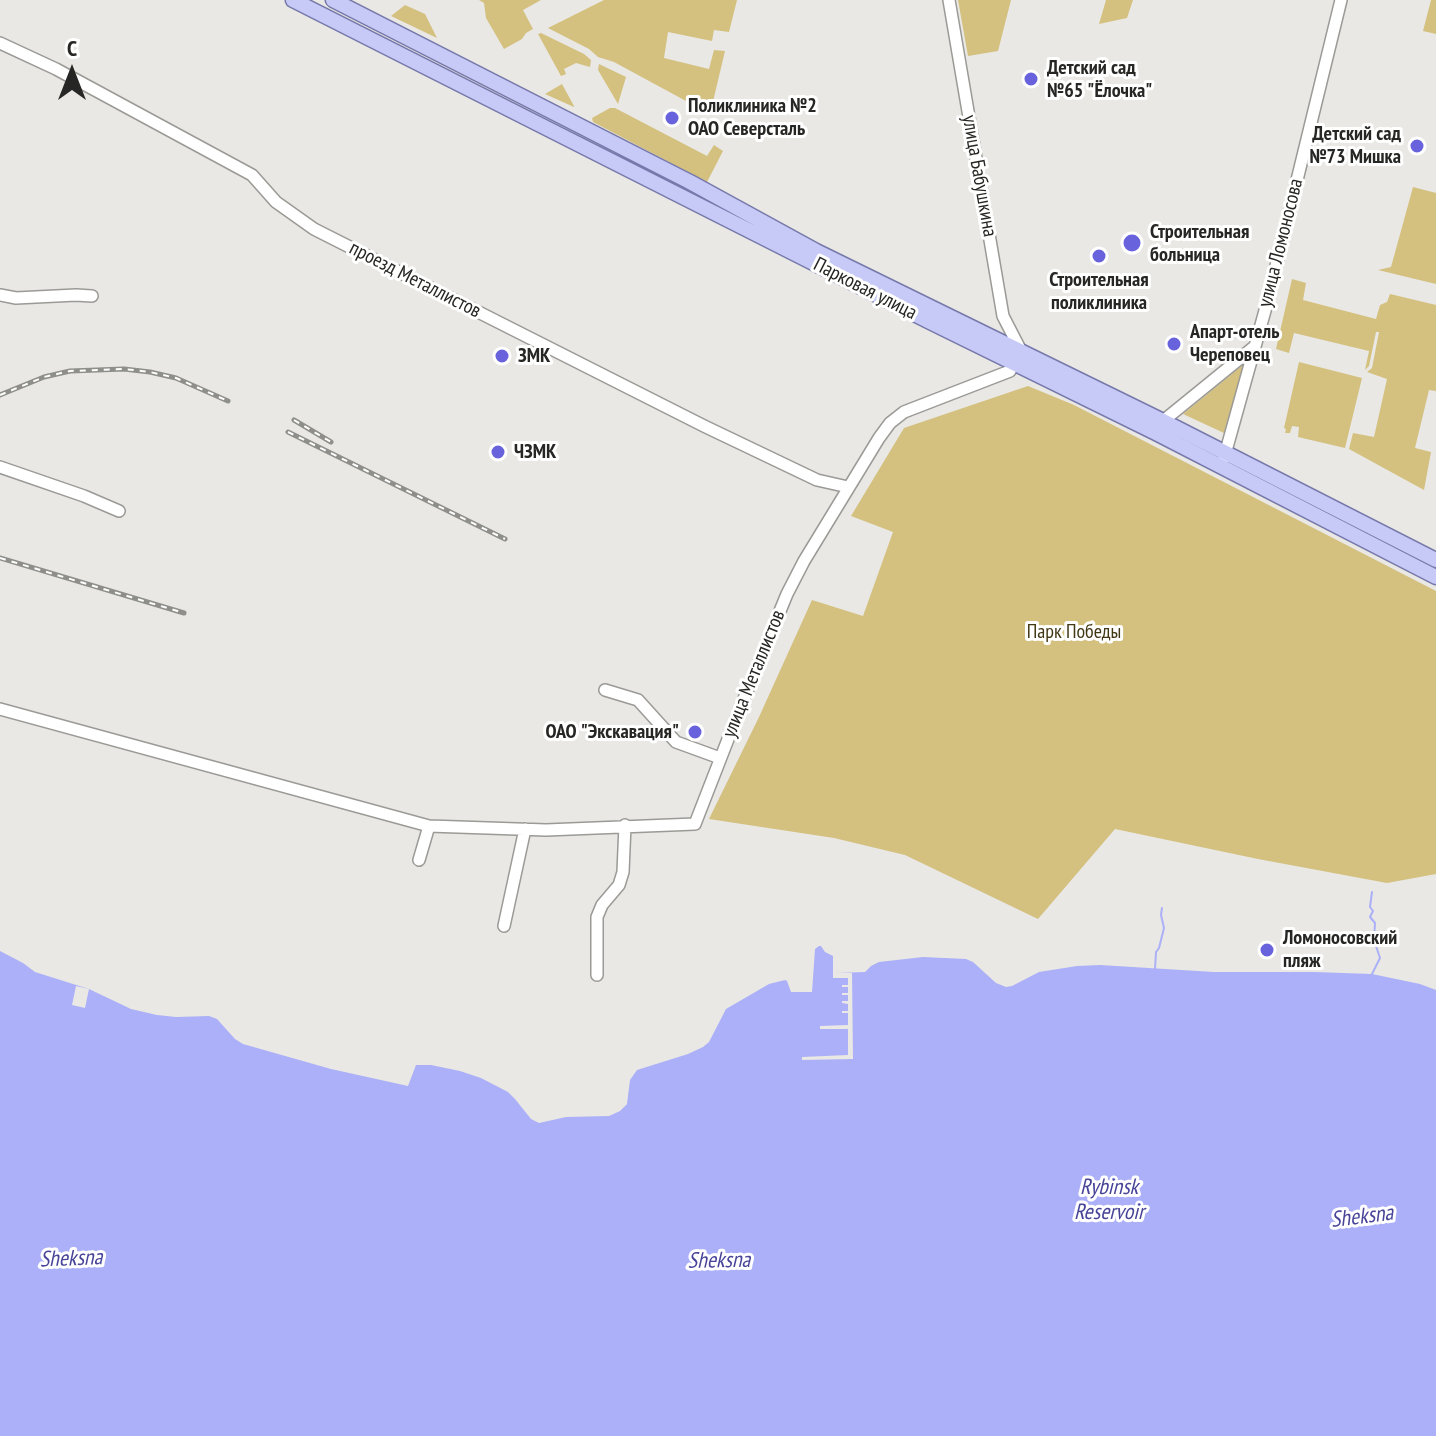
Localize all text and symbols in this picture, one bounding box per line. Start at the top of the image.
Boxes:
north arrow [32,32,112,112]
text: С [67,34,77,62]
place label: Детский сад №65 "Ёлочка" [1047,56,1152,103]
marker: Детский сад №65 "Ёлочка" [1022,70,1040,88]
place label: Поликлиника №2 ОАО Северсталь [688,94,817,141]
marker: Поликлиника №2 ОАО Северсталь [663,109,681,127]
street label: улица Бабушкина [956,113,1002,239]
place label: Детский сад №73 Мишка [1309,122,1401,169]
marker: Детский сад №73 Мишка [1408,137,1426,155]
street label: улица Ломоносова [1253,176,1309,310]
place label: Строительная больница [1150,220,1249,267]
marker: Строительная больница [1121,232,1143,254]
street label: проезд Металлистов [345,237,485,323]
marker: Строительная поликлиника [1090,247,1108,265]
street label: Парковая улица [809,253,921,325]
place label: Строительная поликлиника [1049,268,1149,315]
place label: Апарт-отель Череповец [1190,320,1279,367]
marker: Апарт-отель Череповец [1165,335,1183,353]
place label: ЗМК [518,344,550,368]
marker: ЗМК [493,347,511,365]
place label: ЧЗМК [514,440,556,464]
marker: ЧЗМК [489,443,507,461]
street label: улица Металлистов [717,607,791,741]
park label: Парк Победы [1027,620,1121,644]
place label: ОАО "Экскавация" [546,720,679,744]
marker: ОАО "Экскавация" [686,723,704,741]
place label: Ломоносовский пляж [1283,926,1397,973]
marker: Ломоносовский пляж [1258,941,1276,959]
water label: Rybinsk Reservoir [1074,1175,1144,1226]
water label: Sheksna [1329,1200,1395,1234]
water label: Sheksna [39,1245,103,1273]
water label: Sheksna [687,1247,751,1275]

